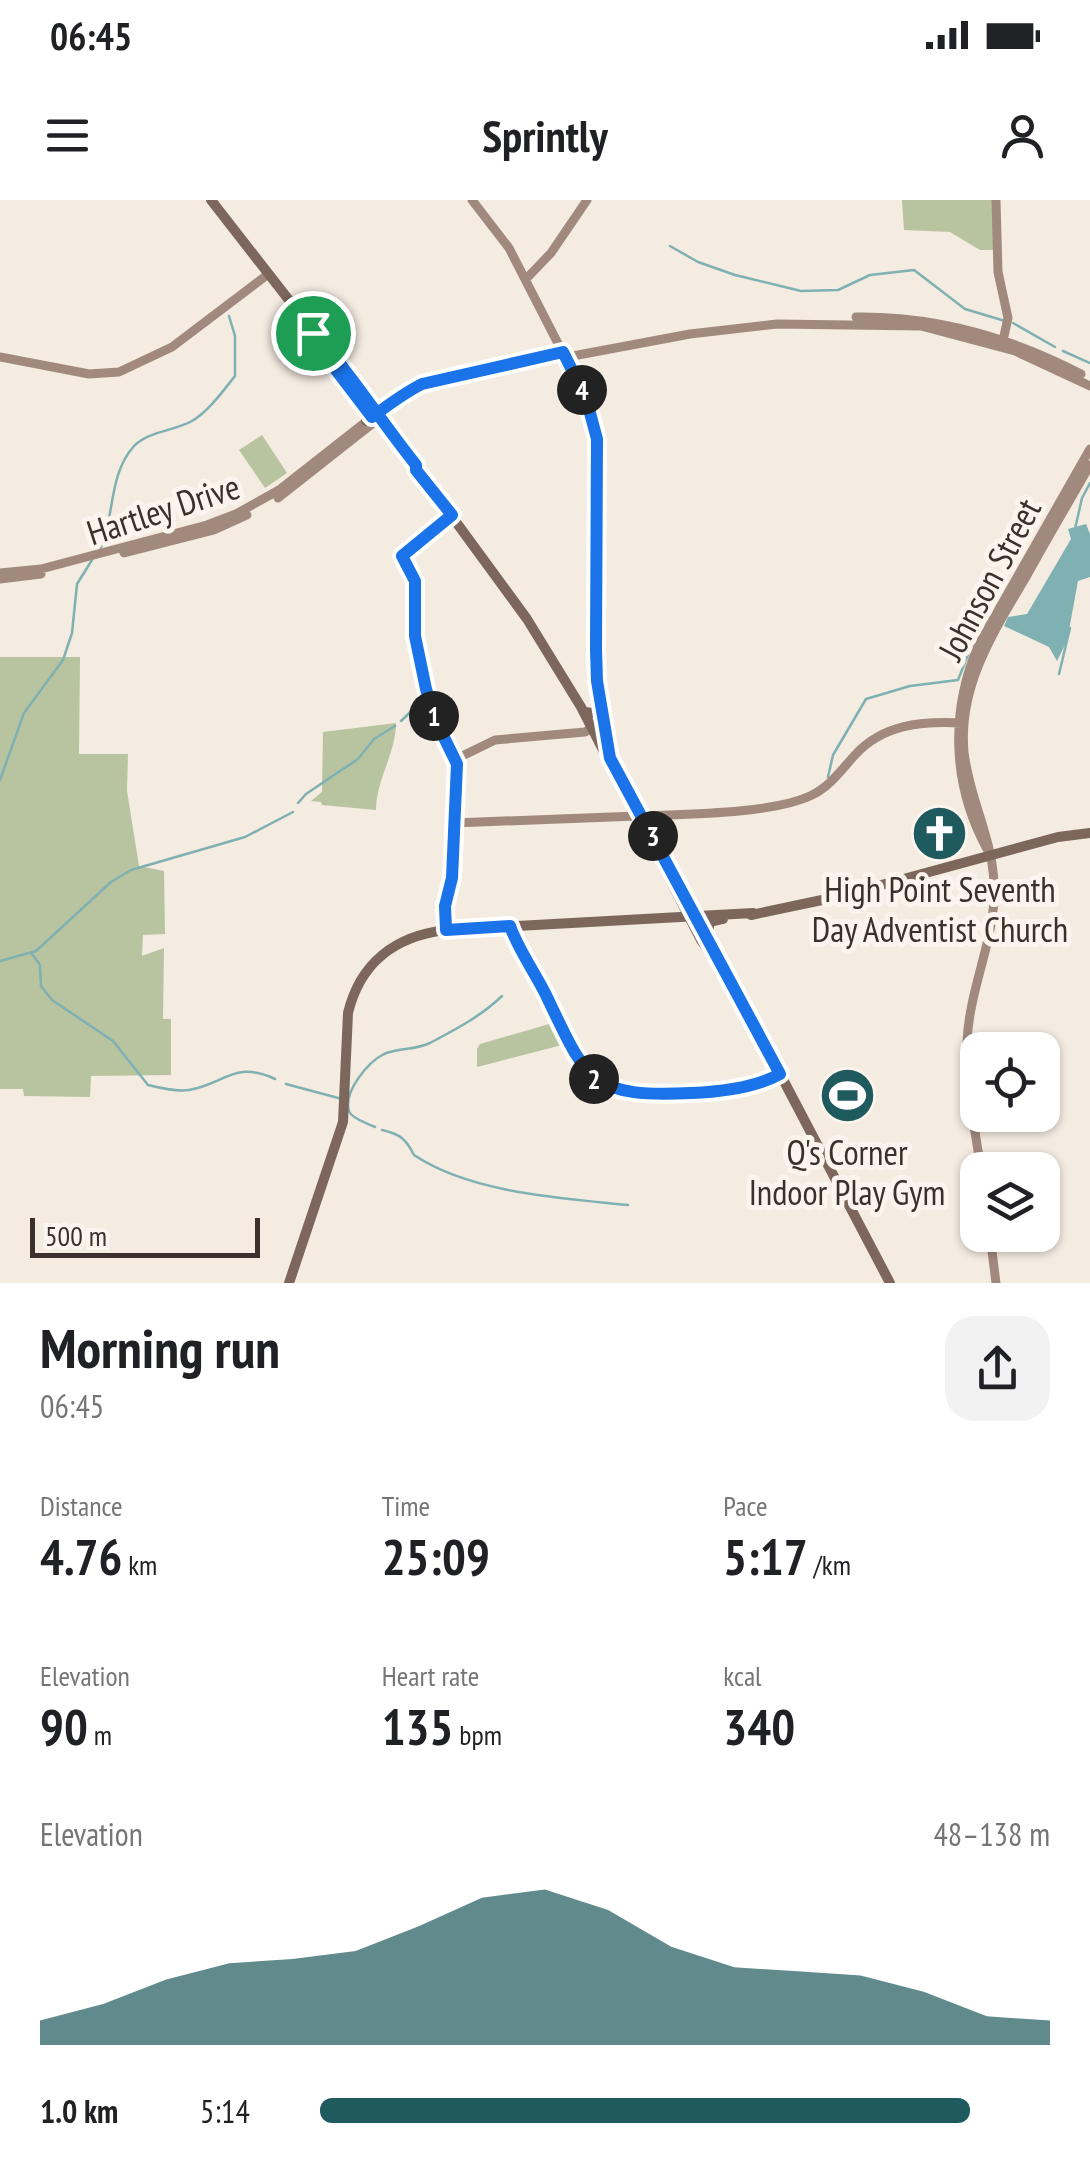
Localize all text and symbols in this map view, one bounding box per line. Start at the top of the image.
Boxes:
text: 06:45 [50,11,132,60]
text: Sprintly [482,106,608,164]
icon: menu [40,108,95,163]
icon: person [995,108,1050,163]
pin [271,291,356,376]
icon: arrive [286,306,341,361]
pin: 4 [557,365,607,415]
text: 4 [575,371,589,408]
street label: Hartley Drive [81,463,245,555]
street label: Johnson Street [927,490,1051,669]
pin: 1 [409,691,459,741]
text: 1 [427,697,441,734]
church icon: High Point Seventh Day Adventist Church [910,803,970,863]
pin: 3 [628,811,678,861]
text: 3 [646,817,660,854]
place label: High Point Seventh Day Adventist Church [812,866,1068,952]
map controls [960,1032,1060,1252]
button: locate [960,1032,1060,1132]
pin: 2 [569,1054,619,1104]
text: 2 [587,1060,601,1097]
sports icon: Q's Corner Indoor Play Gym [817,1066,877,1126]
place label: Q's Corner Indoor Play Gym [749,1129,945,1215]
button: layers [960,1152,1060,1252]
scale bar [30,1213,260,1258]
text: 500 m [45,1217,107,1254]
text: Morning run [40,1312,280,1383]
button: share [945,1316,1050,1421]
text: 06:45 [40,1385,104,1427]
text: Distance [40,1487,123,1524]
text: Time [382,1487,430,1524]
text: Pace [723,1487,767,1524]
text: 4.76 [40,1524,122,1589]
text: 25:09 [382,1524,490,1589]
text: 5:17 [723,1524,808,1589]
text: km [122,1546,157,1583]
text: /km [808,1546,851,1583]
text: Elevation [40,1657,130,1694]
text: Heart rate [382,1657,479,1694]
text: kcal [723,1657,762,1694]
text: 90 [40,1694,88,1759]
text: 135 [382,1694,453,1759]
text: 340 [723,1694,795,1759]
text: m [88,1716,112,1753]
text: bpm [453,1716,502,1753]
text: Elevation [40,1813,143,1855]
text: 48–138 m [933,1813,1050,1855]
text: 1.0 km [40,2090,118,2132]
text: 5:14 [200,2090,250,2132]

